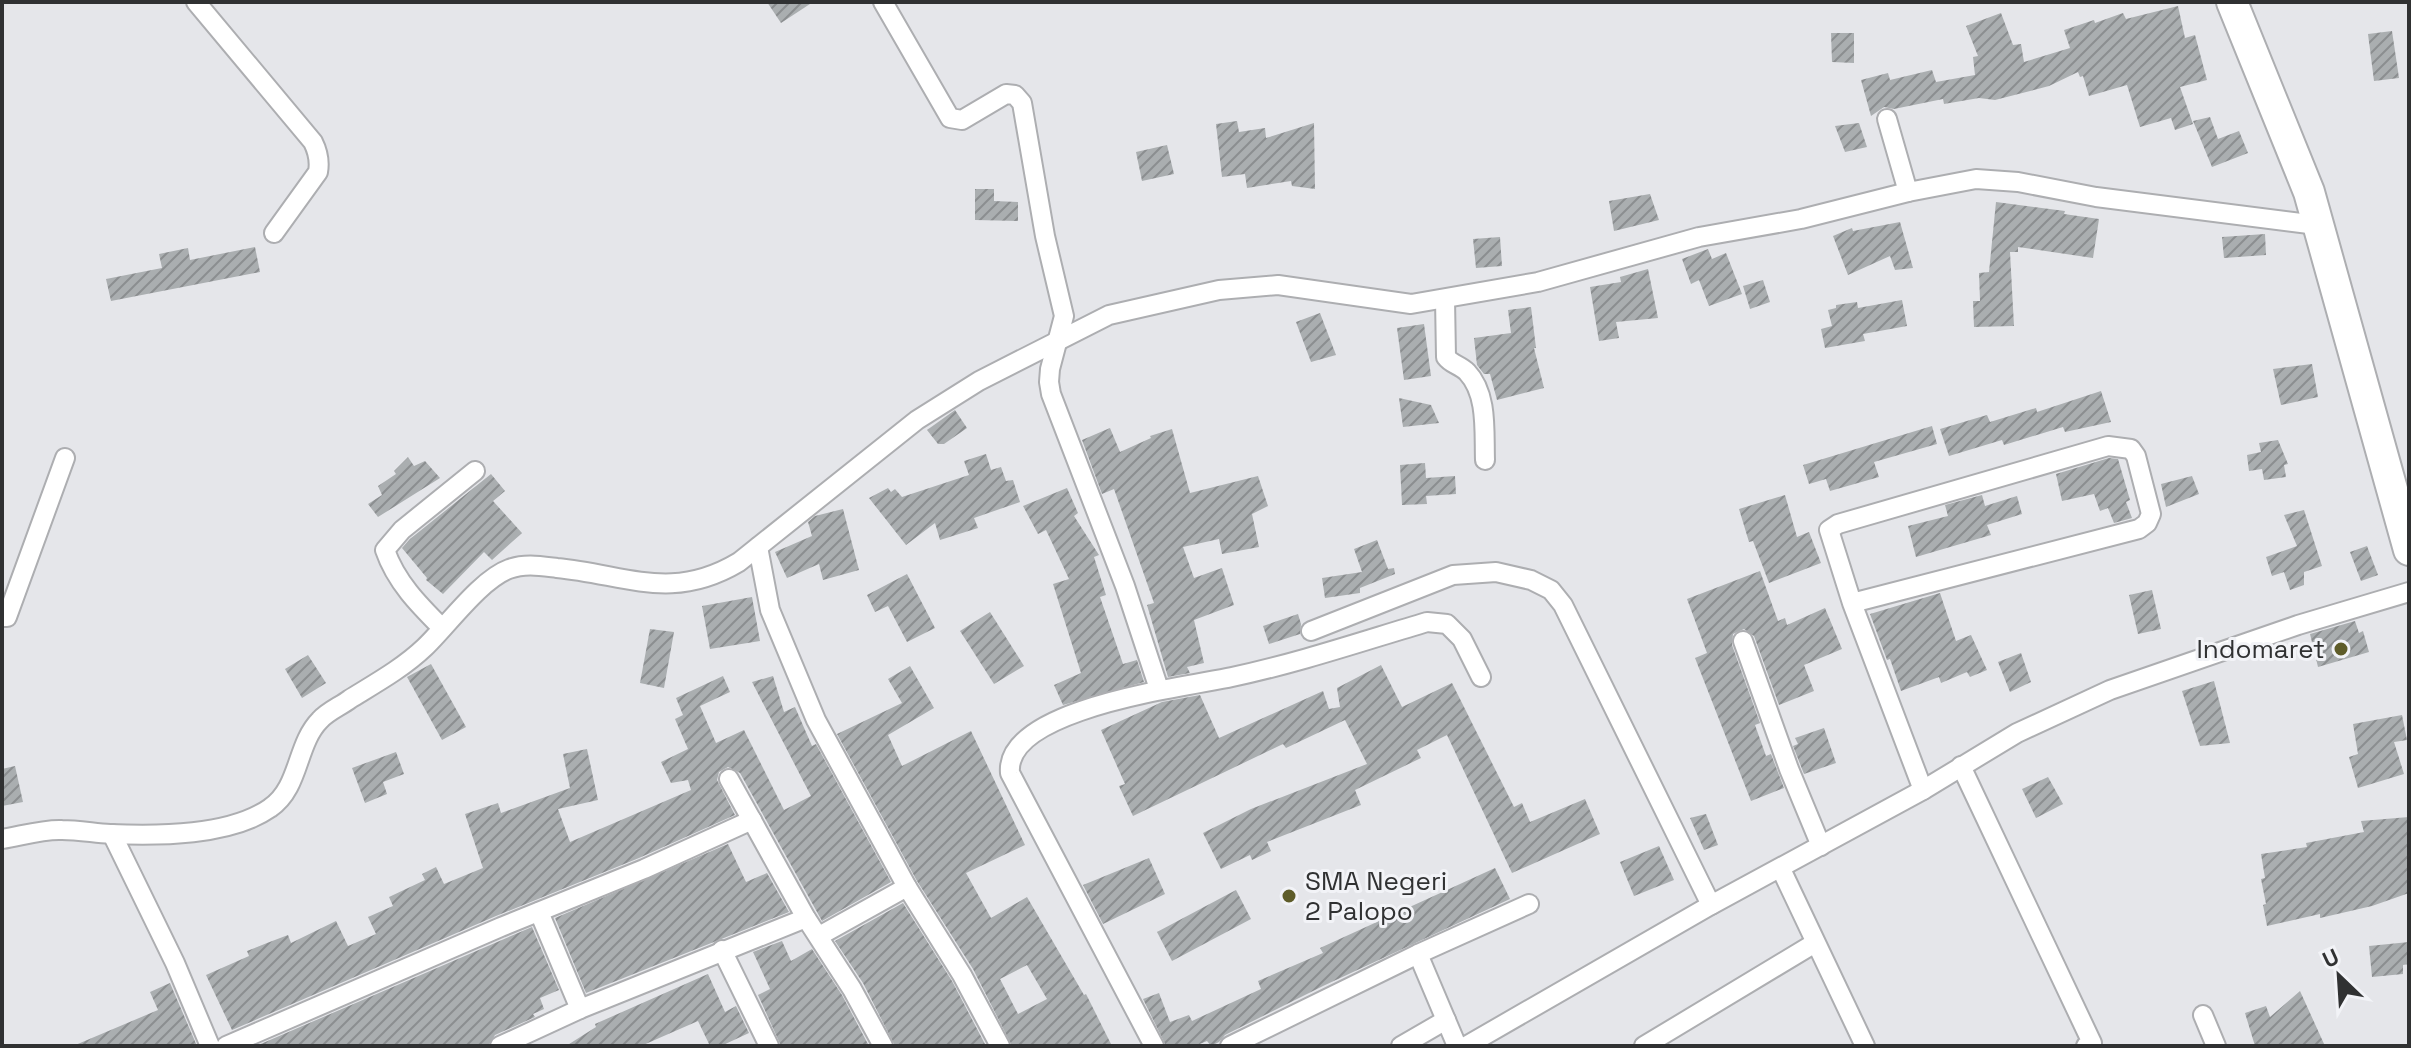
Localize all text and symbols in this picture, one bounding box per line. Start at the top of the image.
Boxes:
place label: Indomaret [2196,632,2325,666]
marker: Indomaret [2332,640,2350,658]
place label: SMA Negeri 2 Palopo [1305,864,1447,928]
marker: SMA Negeri 2 Palopo [1280,887,1298,905]
north arrow [2299,936,2379,1016]
text: U [2318,942,2343,974]

